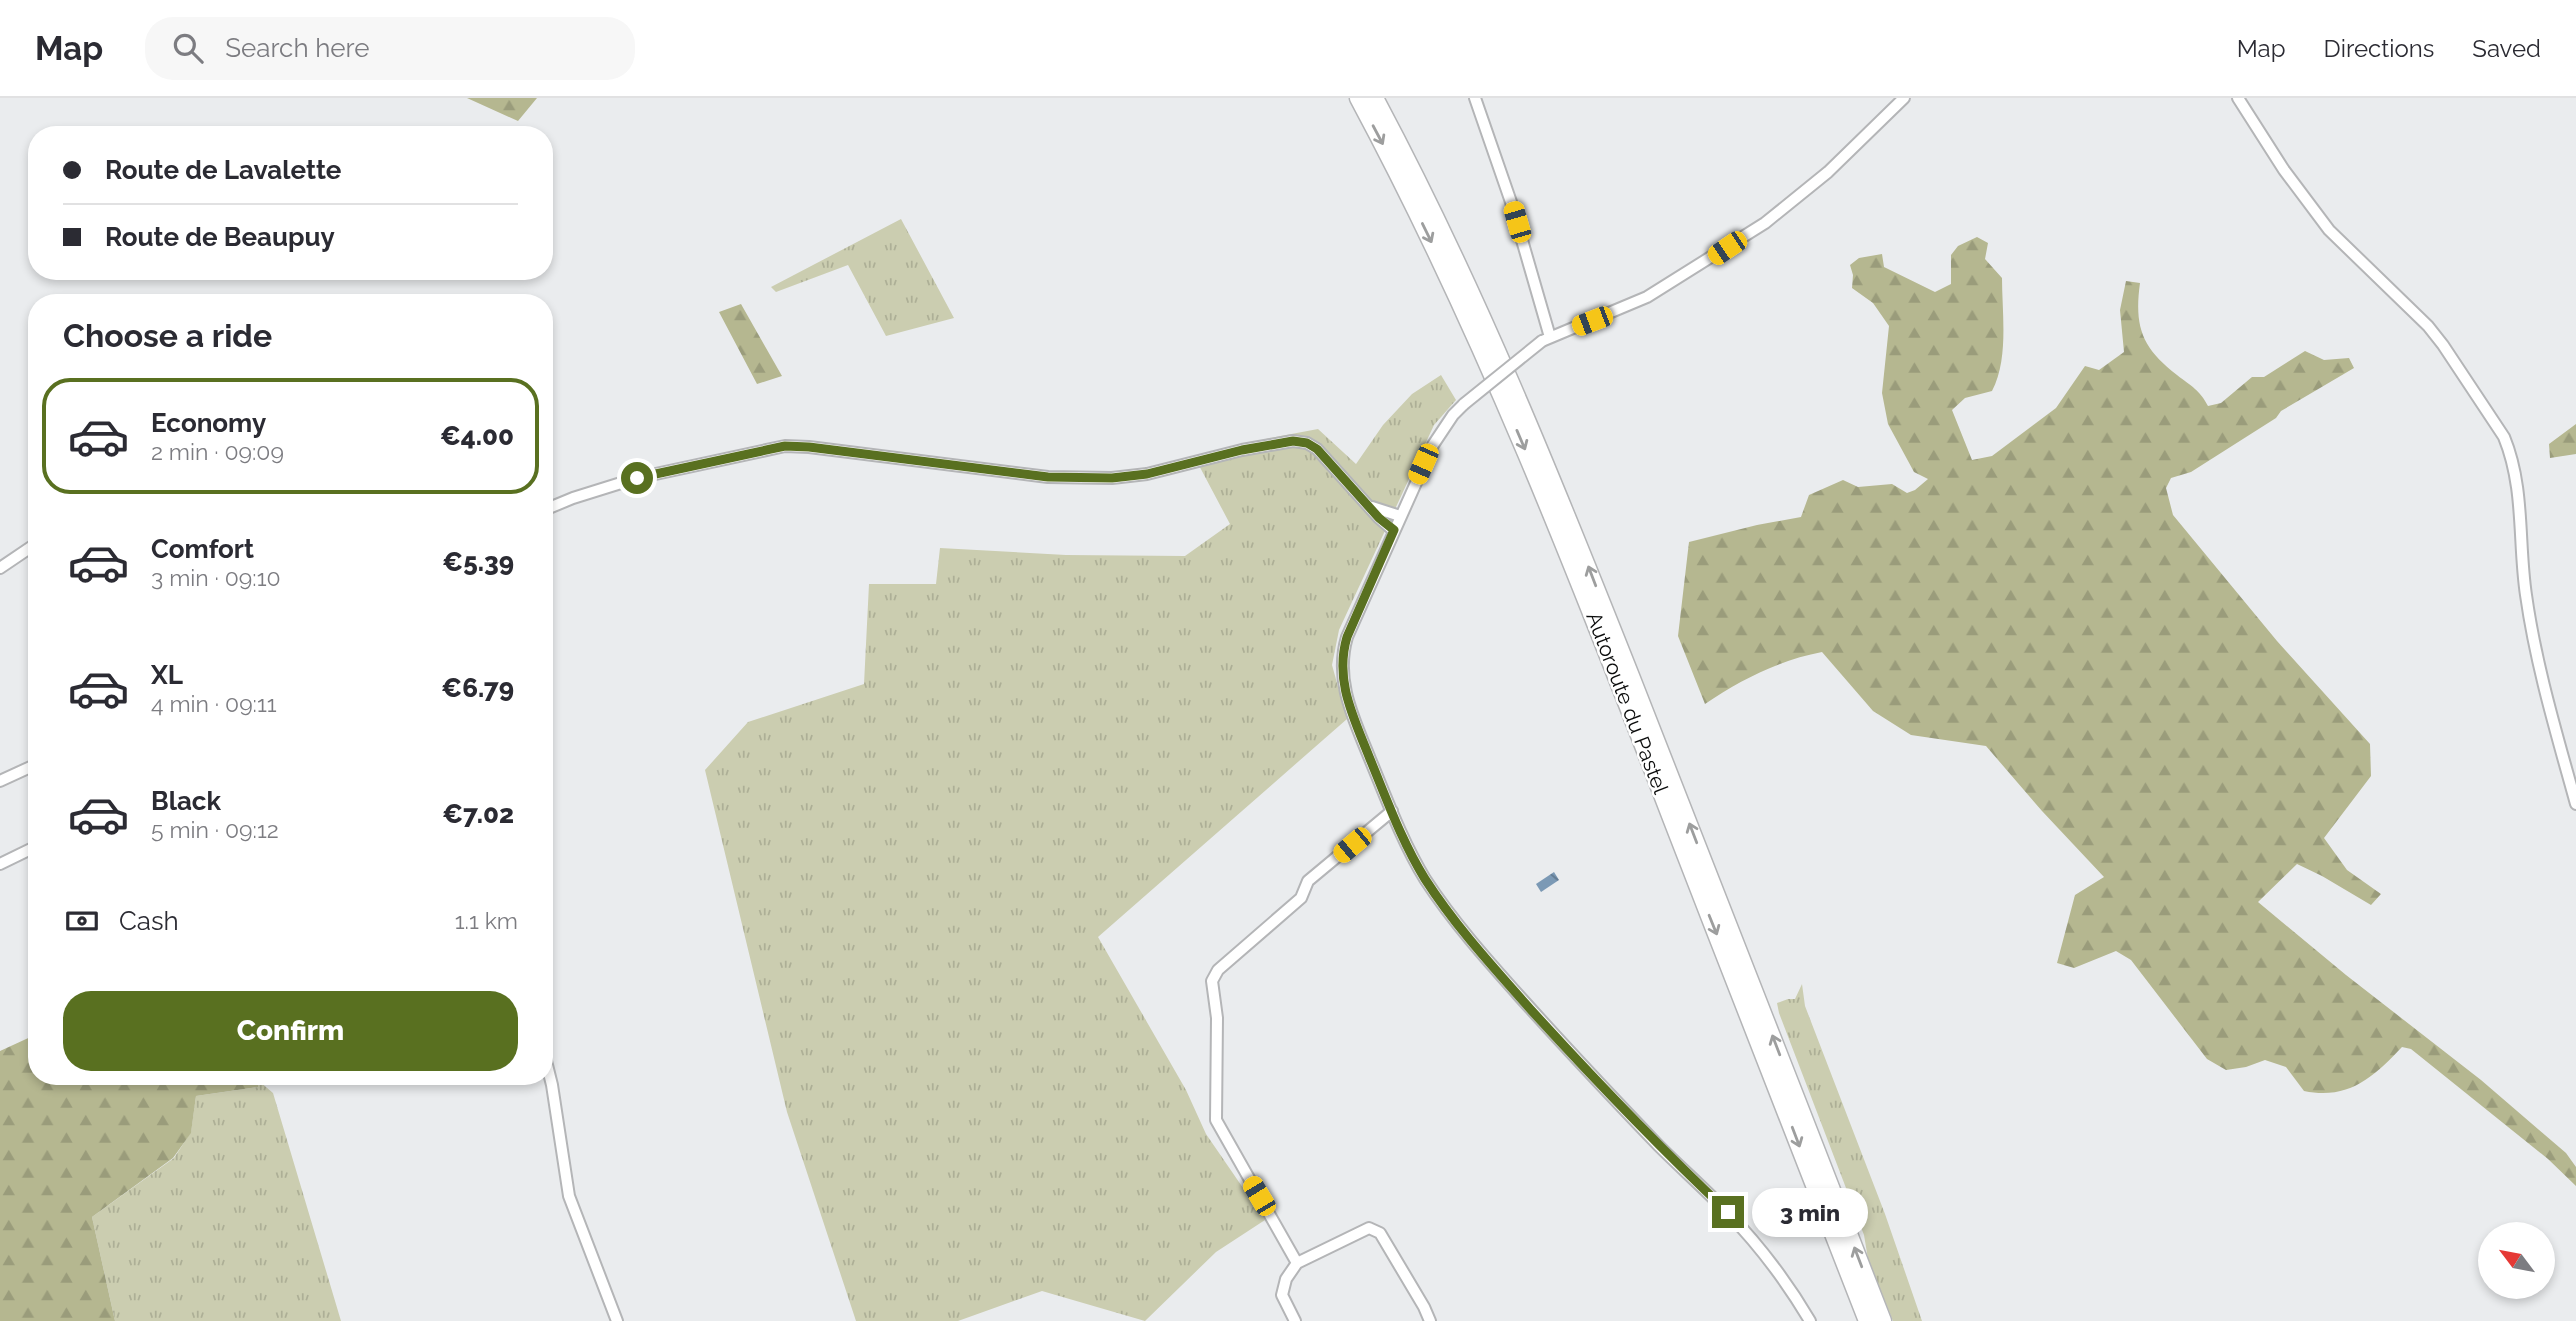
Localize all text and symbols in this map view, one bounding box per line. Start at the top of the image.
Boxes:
search box [145,17,635,80]
text: Map [35,29,103,68]
icon: search [169,29,207,67]
text: Search here [225,33,370,63]
text: Map [2237,34,2286,63]
text: Directions [2324,34,2434,63]
text: Saved [2472,34,2541,63]
one-way arrow [1371,124,1385,144]
text: Route de Lavalette [105,155,341,185]
car [1502,199,1533,245]
text: Route de Beaupuy [105,222,335,252]
one-way arrow [1421,222,1434,243]
car [1704,228,1751,268]
car [1569,304,1616,338]
text: Choose a ride [63,317,272,354]
icon: car [67,405,130,468]
text: Economy [151,408,266,438]
text: €4.00 [440,421,514,451]
one-way arrow [1515,429,1528,450]
text: 2 min · 09:09 [151,438,284,465]
car [1405,441,1442,487]
route start [621,462,653,494]
icon: car [67,531,130,594]
text: Comfort [151,534,254,564]
text: €5.39 [442,547,514,577]
text: 3 min · 09:10 [151,564,281,591]
one-way arrow [1585,566,1598,587]
street label: Autoroute du Pastel [1581,608,1674,797]
icon: car [67,657,130,720]
text: XL [151,660,183,690]
text: €6.79 [441,673,514,703]
text: 4 min · 09:11 [151,690,277,717]
icon: car [67,783,130,846]
text: Black [151,786,221,816]
text: €7.02 [442,799,514,829]
text: 5 min · 09:12 [151,816,279,843]
car [1330,823,1375,867]
one-way arrow [1686,823,1698,845]
icon: cash [63,902,101,940]
text: Cash [119,906,179,936]
text: 1.1 km [455,907,518,934]
one-way arrow [1707,914,1720,935]
button: Confirm [63,991,518,1071]
one-way arrow [1768,1035,1781,1057]
one-way arrow [1790,1125,1803,1147]
car [1240,1173,1279,1219]
callout: 3 min [1752,1188,1868,1236]
route end [1712,1196,1744,1228]
text: 3 min [1780,1199,1840,1226]
north arrow [2478,1222,2555,1298]
map controls [2478,1222,2555,1299]
one-way arrow [1851,1247,1864,1269]

